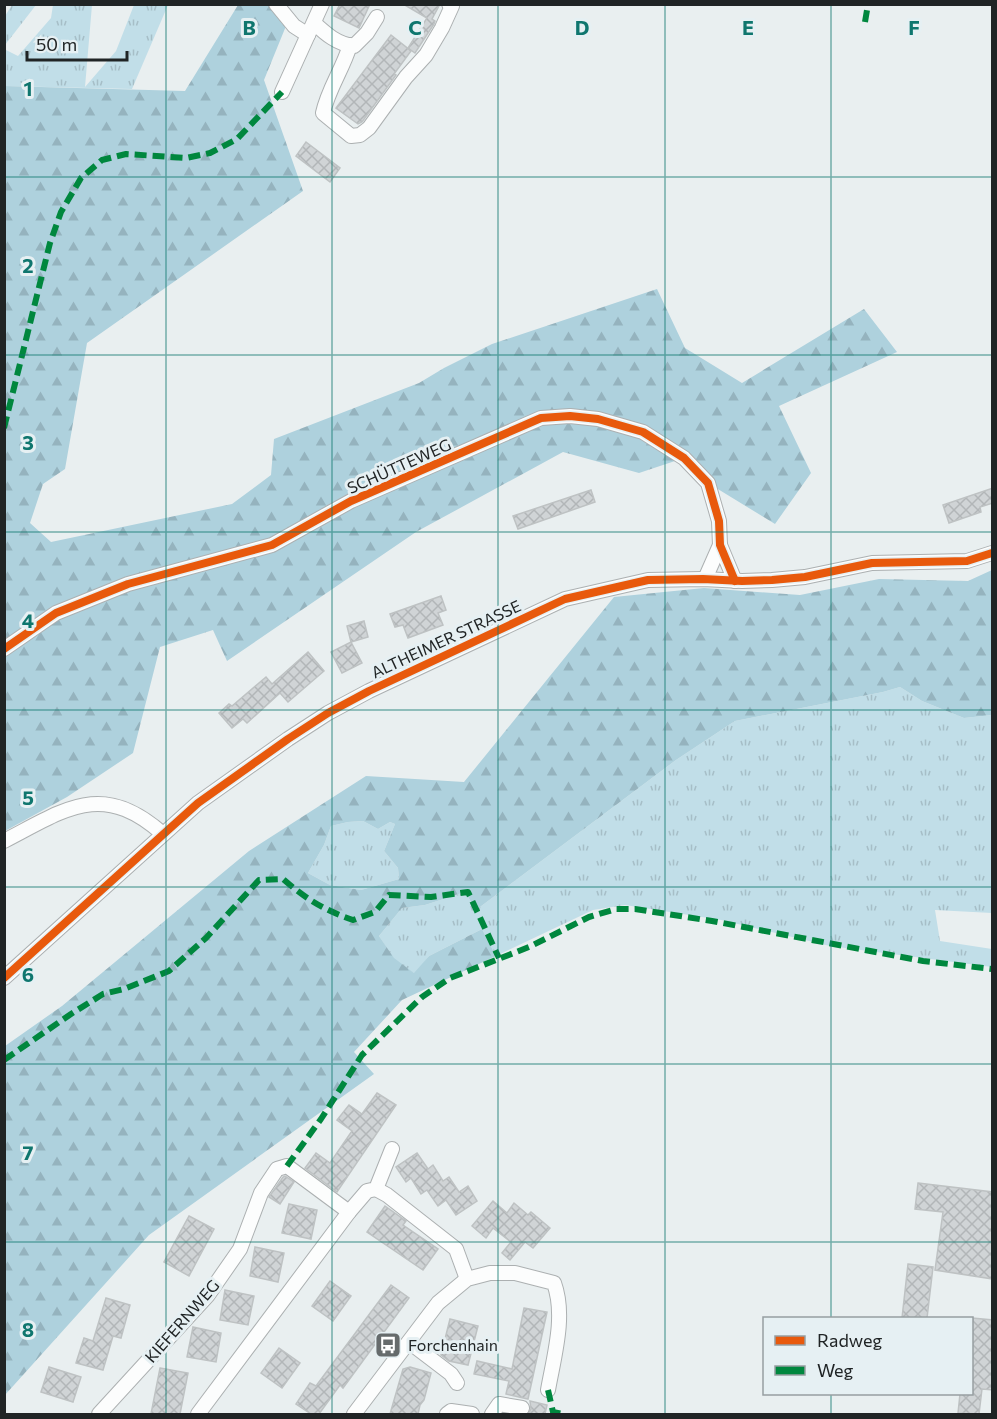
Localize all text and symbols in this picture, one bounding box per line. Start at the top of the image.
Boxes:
text: B [242,15,256,39]
text: C [408,15,422,39]
text: D [575,15,589,39]
text: E [742,15,754,39]
text: F [908,15,920,39]
scale bar [27,24,128,62]
text: 50 m [36,33,77,55]
text: 1 [23,76,33,100]
text: 2 [22,253,34,277]
text: 3 [22,430,34,454]
street label: SCHÜTTEWEG [344,434,454,497]
street label: ALTHEIMER STRASSE [368,596,524,682]
text: 4 [22,608,34,632]
text: 5 [22,785,34,809]
text: 6 [22,962,34,986]
text: 7 [23,1140,34,1164]
street label: KIEFERNWEG [140,1275,223,1366]
text: 8 [22,1317,34,1341]
legend [763,1317,973,1395]
text: Radweg [817,1329,882,1351]
bus stop icon: Forchenhain [373,1330,403,1360]
place label: Forchenhain [408,1335,498,1354]
text: Weg [817,1359,854,1381]

